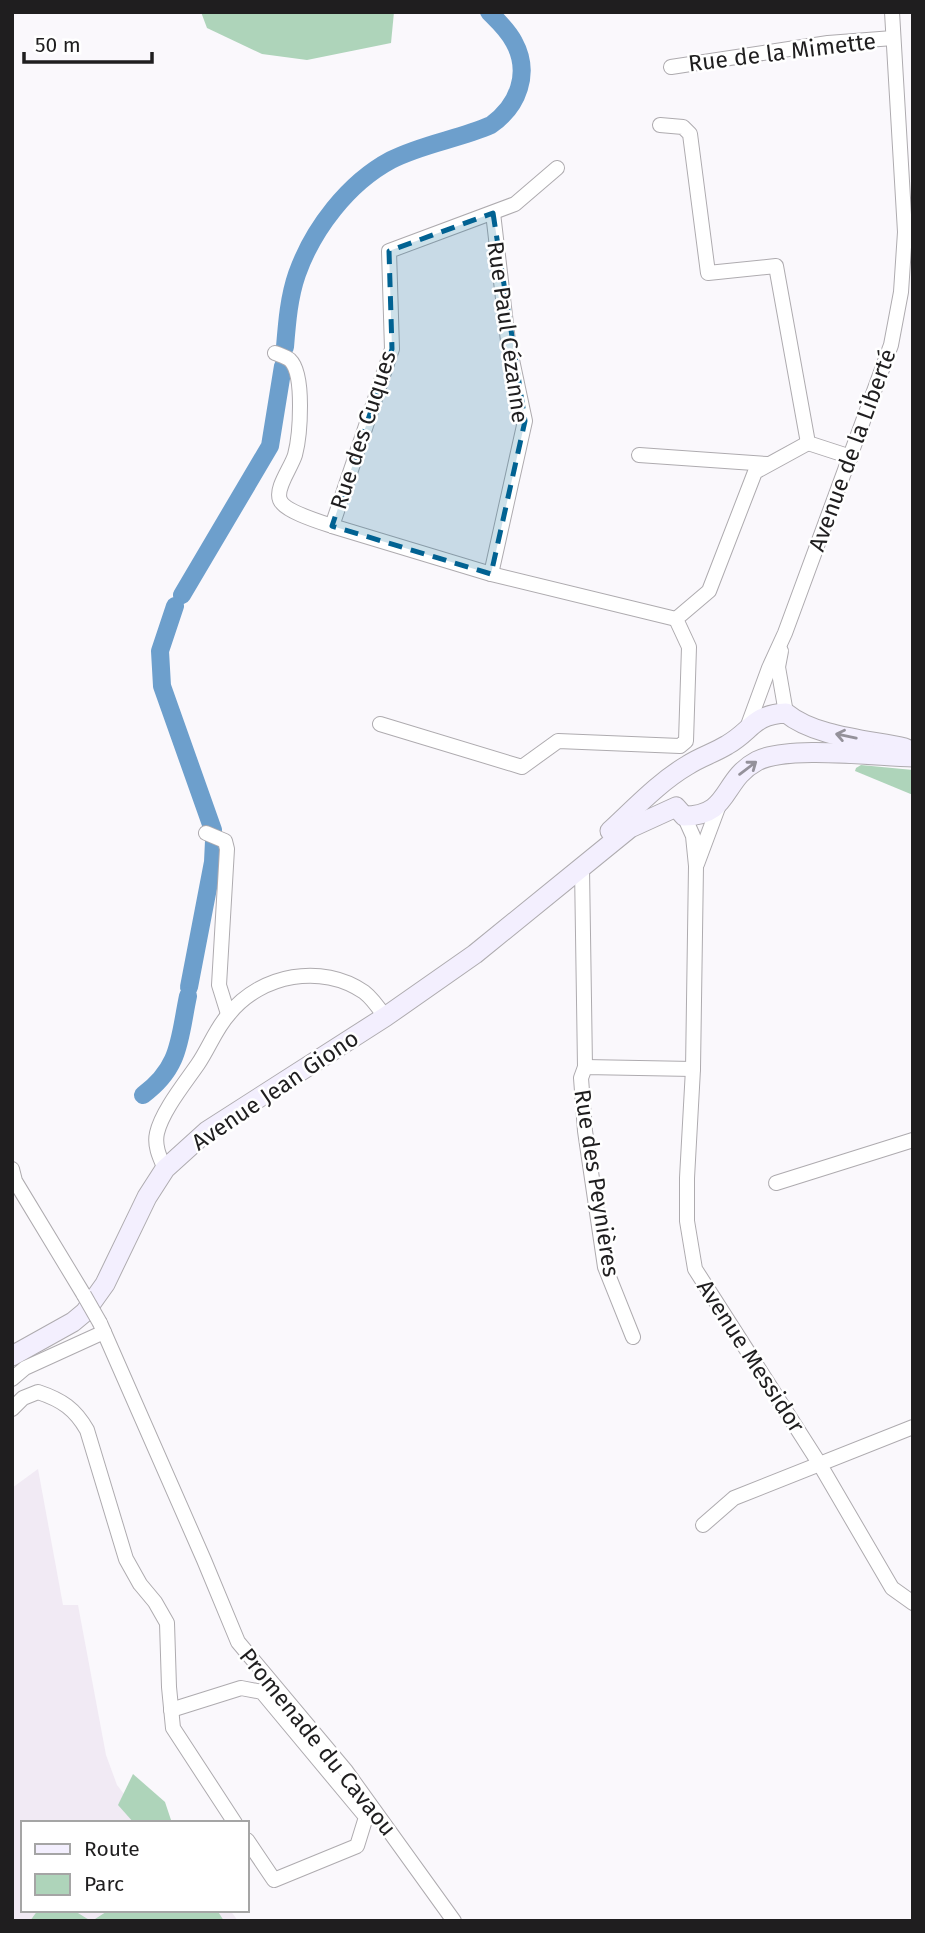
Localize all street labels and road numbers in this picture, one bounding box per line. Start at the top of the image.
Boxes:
street label: Rue de la Mimette [687,27,877,77]
street label: Rue Paul Cézanne [481,239,535,425]
street label: Avenue de la Liberté [802,345,902,555]
street label: Rue des Cuques [324,347,402,513]
street label: Avenue Jean Giono [186,1024,364,1156]
street label: Rue des Peynières [568,1087,626,1279]
street label: Avenue Messidor [691,1274,811,1438]
street label: Promenade du Cavaou [234,1642,402,1842]

